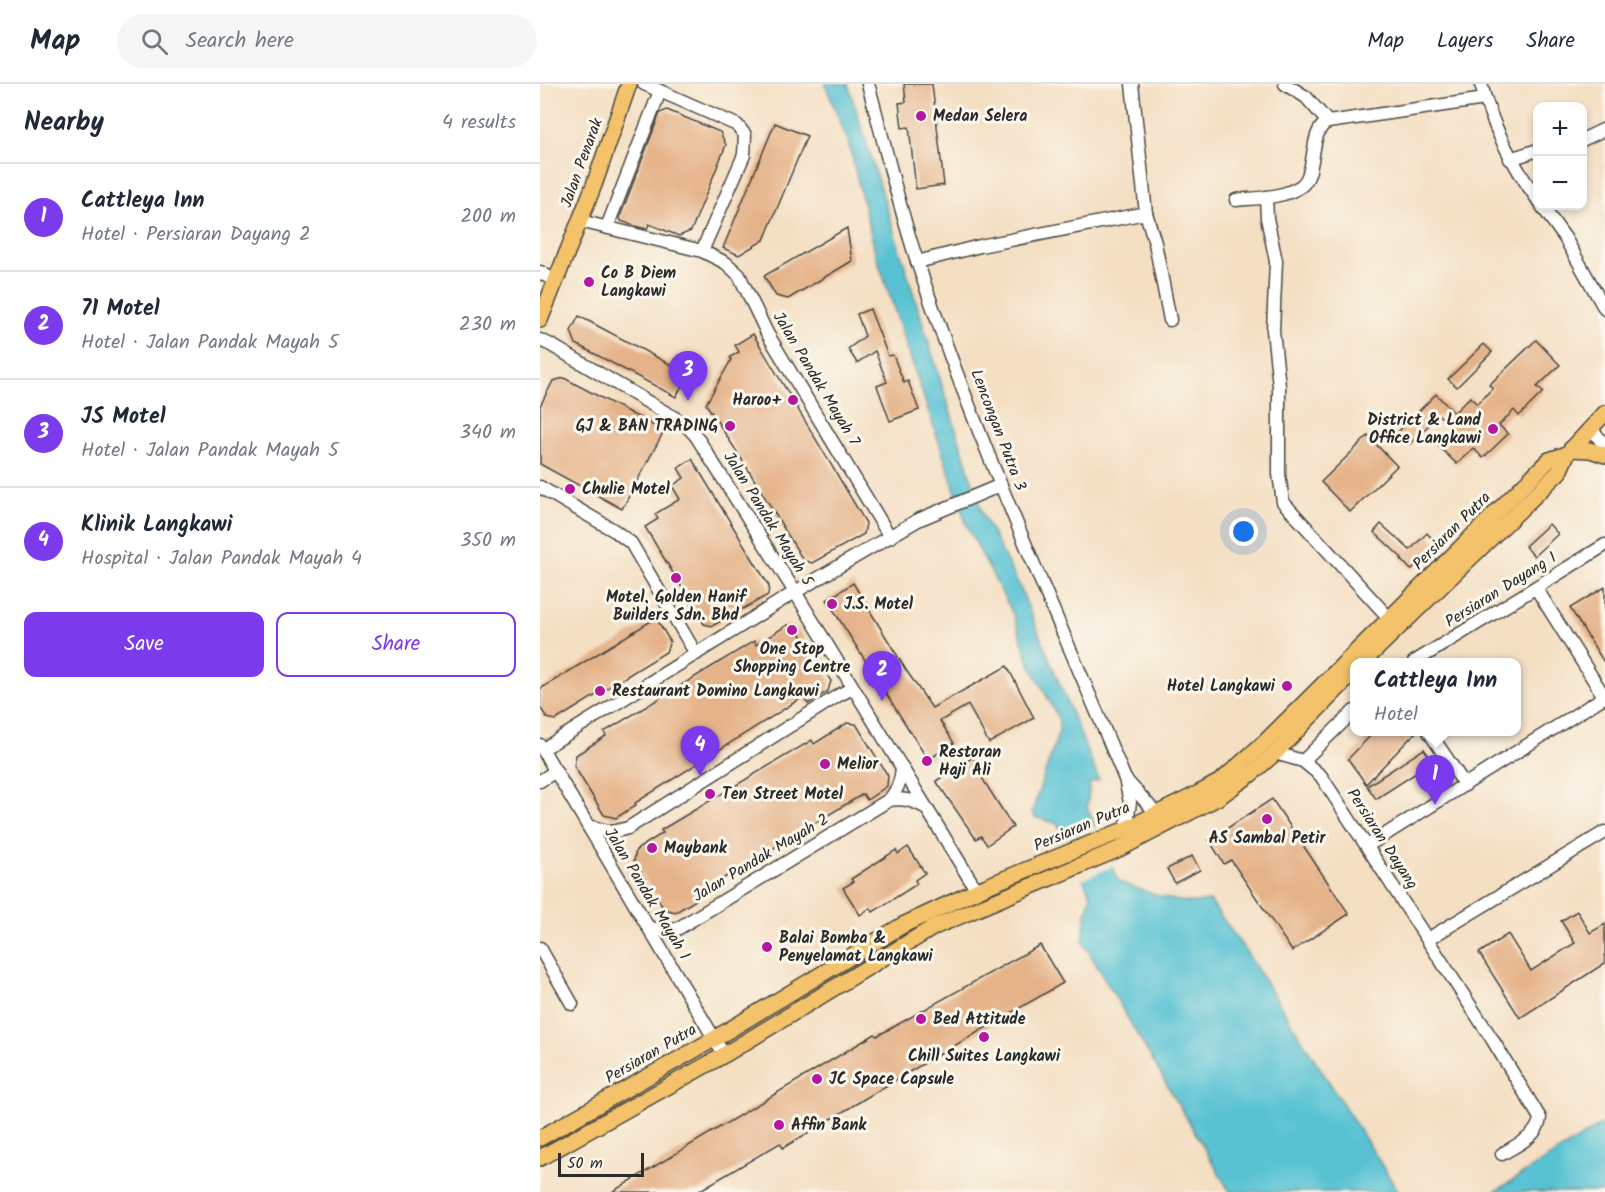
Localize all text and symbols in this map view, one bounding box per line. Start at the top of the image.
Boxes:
search box [117,14,537,68]
text: Map [30,19,81,64]
text: Search here [186,24,294,59]
icon: search [138,25,171,58]
text: Map [1367,25,1404,58]
text: Layers [1437,25,1493,58]
text: Share [1526,25,1575,58]
text: Nearby [24,102,104,144]
map controls [1533,102,1587,210]
button: + [1533,102,1587,156]
place label: Medan Selera [933,104,1027,129]
text: 4 results [442,107,516,139]
marker: Medan Selera [914,109,928,123]
street label: Jalan Penarak [554,114,610,211]
button: − [1533,156,1587,210]
text: Cattleya Inn [81,184,205,219]
text: 1 [40,201,47,233]
text: 200 m [460,201,516,233]
text: Hotel · Persiaran Dayang 2 [81,219,311,251]
place label: Co B Diem Langkawi [601,261,676,304]
marker: Co B Diem Langkawi [582,275,596,289]
text: 71 Motel [81,292,160,327]
street label: Jalan Pandak Mayah 7 [766,307,866,452]
text: 2 [38,309,49,341]
text: 230 m [459,309,516,341]
text: Hotel · Jalan Pandak Mayah 5 [81,327,339,359]
pin: 3 [668,352,708,401]
street label: Lencongan Putra 3 [963,366,1033,494]
place label: Haroo+ [732,388,782,413]
marker: Haroo+ [786,393,800,407]
text: JS Motel [81,400,165,435]
place label: District & Land Office Langkawi [1367,408,1482,451]
place label: GJ & BAN TRADING [576,414,718,439]
text: 3 [38,417,49,449]
text: 340 m [460,417,516,449]
marker: GJ & BAN TRADING [723,419,737,433]
marker: District & Land Office Langkawi [1486,422,1500,436]
text: Hotel · Jalan Pandak Mayah 5 [81,435,339,467]
street label: Jalan Pandak Mayah 5 [717,447,820,592]
place label: Chulie Motel [582,477,670,502]
marker: Chulie Motel [563,482,577,496]
street label: Persiaran Putra [1407,486,1497,576]
text: Klinik Langkawi [81,508,232,543]
your location [1229,517,1258,546]
text: 4 [38,525,49,557]
text: 350 m [460,525,516,557]
text: Hospital · Jalan Pandak Mayah 4 [81,543,362,575]
street label: Persiaran Dayang 1 [1440,546,1562,634]
marker: Motel, Golden Hanif Builders Sdn. Bhd [669,571,683,585]
place label: Motel, Golden Hanif Builders Sdn. Bhd [606,585,748,628]
place label: J.S. Motel [844,592,914,617]
marker: J.S. Motel [825,597,839,611]
button: Save [24,612,264,677]
button: Share [276,612,516,677]
marker: One Stop Shopping Centre [785,623,799,637]
place label: One Stop Shopping Centre [734,637,850,680]
pin: 2 [862,652,902,701]
popup [1350,658,1521,736]
text: Cattleya Inn [1374,664,1497,699]
place label: Hotel Langkawi [1167,674,1276,699]
place label: Restaurant Domino Langkawi [612,679,820,704]
marker: Hotel Langkawi [1280,679,1294,693]
marker: Restaurant Domino Langkawi [593,684,607,698]
text: Hotel [1374,699,1418,731]
pin: 4 [680,726,720,776]
place label: Restoran Haji Ali [939,740,1001,783]
place label: Melior [837,752,880,777]
marker: Restoran Haji Ali [920,754,934,768]
pin: 1 [1416,756,1454,805]
marker: Melior [818,757,832,771]
place label: Ten Street Motel [722,782,844,807]
street label: Persiaran Dayang [1340,784,1424,894]
marker: Ten Street Motel [703,787,717,801]
street label: Persiaran Putra [1030,795,1134,859]
street label: Jalan Pandak Mayah 2 [688,807,834,909]
marker: AS Sambal Petir [1260,812,1274,826]
street label: Jalan Pandak Mayah 1 [597,823,697,965]
place label: AS Sambal Petir [1209,826,1326,851]
place label: Maybank [664,836,728,861]
marker: Maybank [645,841,659,855]
place label: Balai Bomba & Penyelamat Langkawi [779,926,934,969]
marker: Balai Bomba & Penyelamat Langkawi [760,940,774,954]
place label: Bed Attitude [933,1007,1026,1032]
marker: Bed Attitude [914,1012,928,1026]
street label: Persiaran Putra [600,1018,702,1090]
marker: Chill Suites Langkawi [977,1030,991,1044]
place label: Chill Suites Langkawi [908,1044,1061,1069]
place label: JC Space Capsule [829,1067,954,1092]
marker: JC Space Capsule [810,1072,824,1086]
place label: Affin Bank [791,1113,867,1138]
marker: Affin Bank [772,1118,786,1132]
scale bar [558,1150,644,1178]
text: 50 m [567,1151,603,1176]

